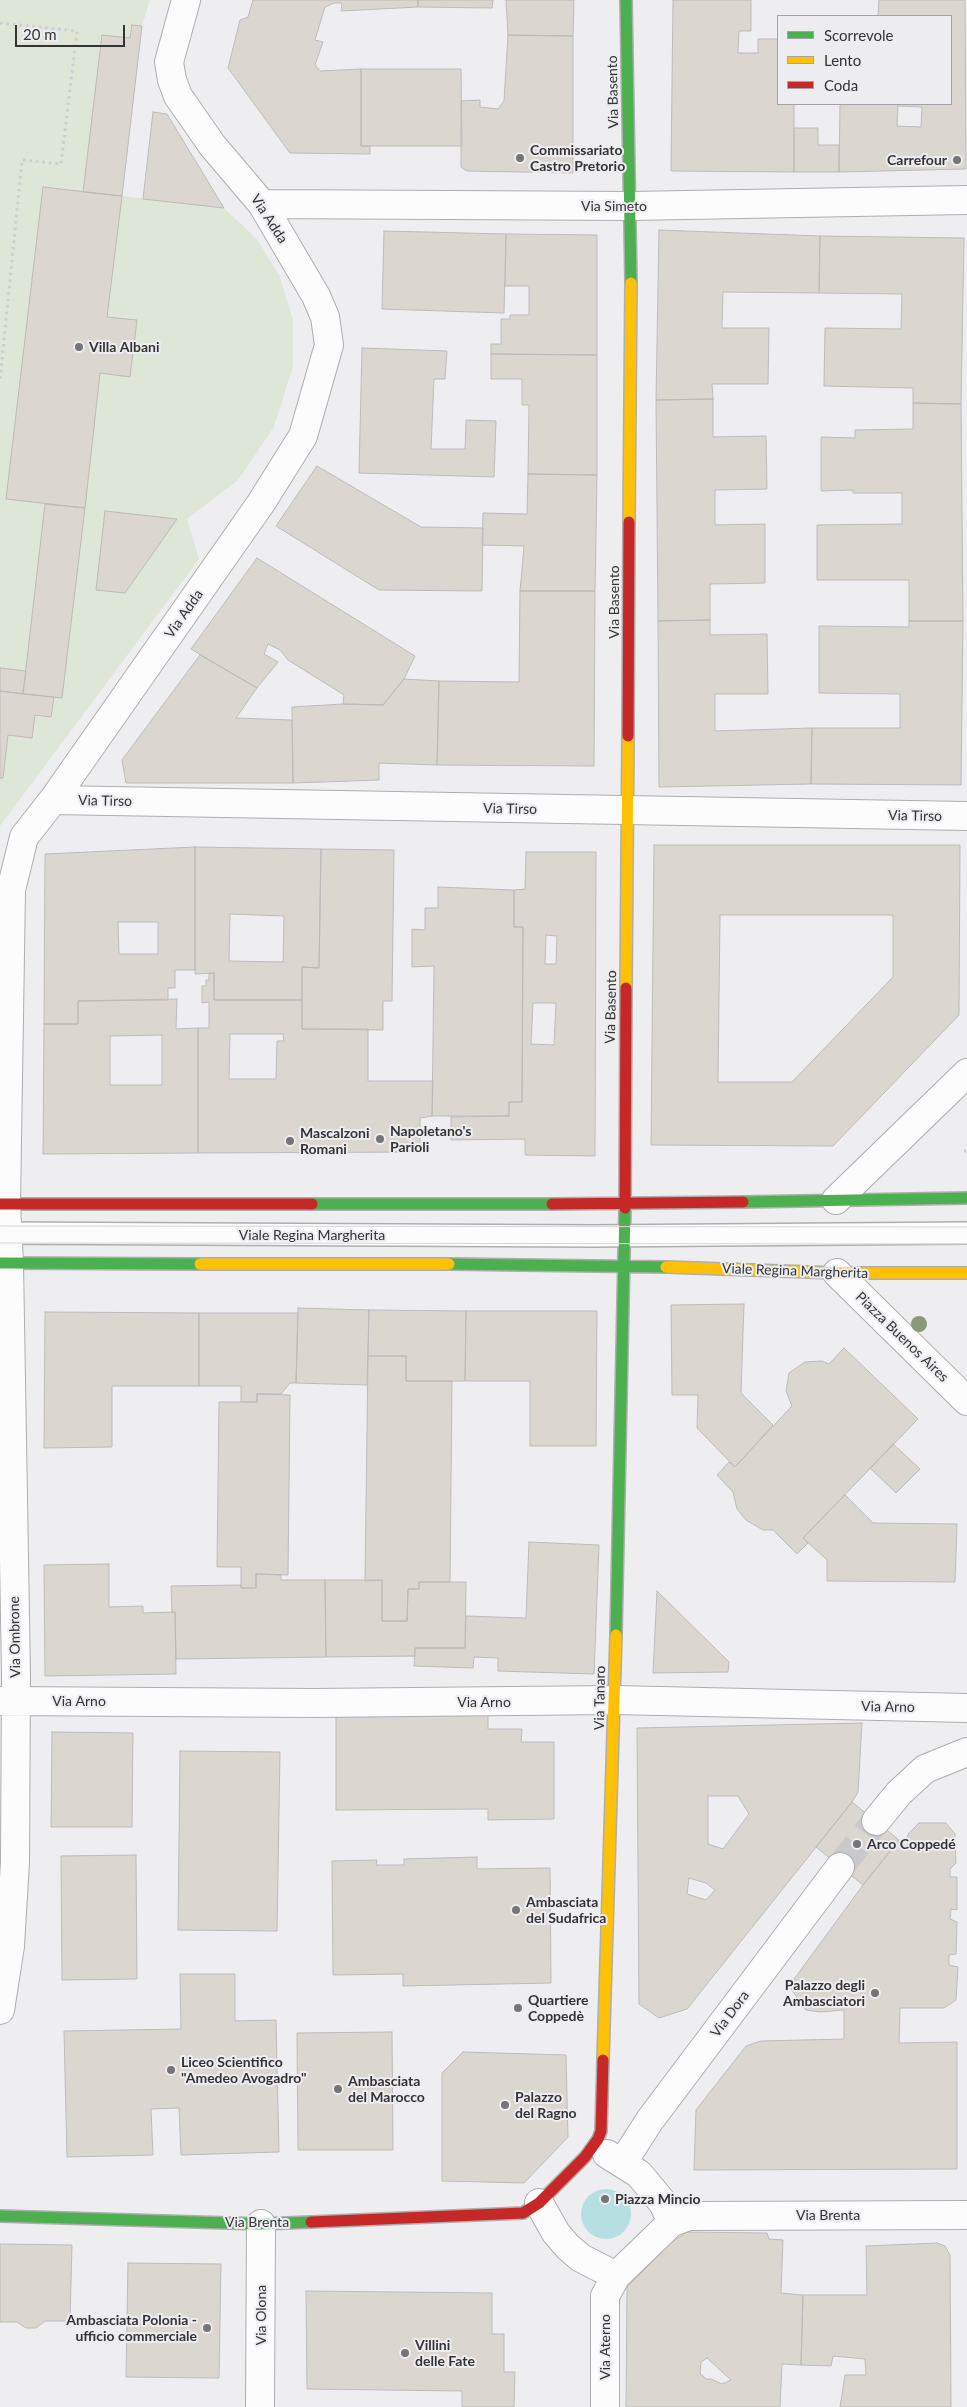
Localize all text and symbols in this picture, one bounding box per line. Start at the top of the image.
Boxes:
scale bar [18,15,128,47]
legend [777,15,952,105]
text: 20 m [23,25,57,43]
text: Scorrevole [824,26,894,44]
text: Lento [824,51,861,69]
street label: Via Basento [604,55,622,129]
text: Coda [824,76,858,94]
place label: Commissariato Castro Pretorio [530,142,625,174]
marker: Commissariato Castro Pretorio [514,152,526,164]
place label: Carrefour [887,152,947,168]
marker: Carrefour [951,154,963,166]
street label: Via Adda [247,191,291,247]
street label: Via Simeto [581,198,647,214]
place label: Villa Albani [89,339,159,355]
marker: Villa Albani [73,341,85,353]
street label: Via Basento [606,565,622,639]
street label: Via Adda [161,587,207,641]
street label: Via Tirso [78,792,132,810]
street label: Via Tirso [483,800,537,818]
street label: Via Tirso [888,807,942,825]
street label: Via Basento [602,970,620,1044]
place label: Napoletano's Parioli [390,1123,471,1156]
place label: Mascalzoni Romani [300,1125,369,1158]
marker: Napoletano's Parioli [374,1133,386,1145]
marker: Mascalzoni Romani [284,1135,296,1147]
street label: Viale Regina Margherita [239,1227,385,1243]
street label: Viale Regina Margherita [722,1260,868,1282]
street label: Piazza Buenos Aires [852,1288,952,1386]
street label: Via Ombrone [6,1596,24,1678]
street label: Via Tanaro [591,1666,609,1730]
street label: Via Arno [52,1693,106,1709]
street label: Via Arno [457,1694,511,1710]
street label: Via Arno [861,1698,915,1716]
place label: Arco Coppedé [867,1836,956,1852]
marker: Arco Coppedé [851,1838,863,1850]
place label: Ambasciata del Sudafrica [526,1894,606,1926]
marker: Ambasciata del Sudafrica [510,1904,522,1916]
place label: Palazzo degli Ambasciatori [783,1977,865,2010]
street label: Via Dora [707,1987,753,2041]
marker: Palazzo degli Ambasciatori [869,1987,881,1999]
place label: Quartiere Coppedè [528,1992,588,2024]
marker: Quartiere Coppedè [512,2002,524,2014]
place label: Liceo Scientifico "Amedeo Avogadro" [181,2054,306,2086]
marker: Liceo Scientifico "Amedeo Avogadro" [165,2064,177,2076]
place label: Ambasciata del Marocco [348,2073,425,2106]
marker: Ambasciata del Marocco [332,2083,344,2095]
place label: Palazzo del Ragno [515,2089,577,2122]
marker: Palazzo del Ragno [499,2099,511,2111]
place label: Piazza Mincio [615,2191,701,2207]
marker: Piazza Mincio [599,2193,611,2205]
street label: Via Brenta [796,2207,860,2223]
street label: Via Brenta [225,2214,289,2230]
street label: Via Olona [253,2285,269,2345]
place label: Ambasciata Polonia - ufficio commerciale [66,2312,197,2344]
street label: Via Aterno [597,2314,613,2380]
marker: Ambasciata Polonia - ufficio commerciale [201,2322,213,2334]
place label: Villini delle Fate [415,2337,475,2370]
marker: Villini delle Fate [399,2347,411,2359]

